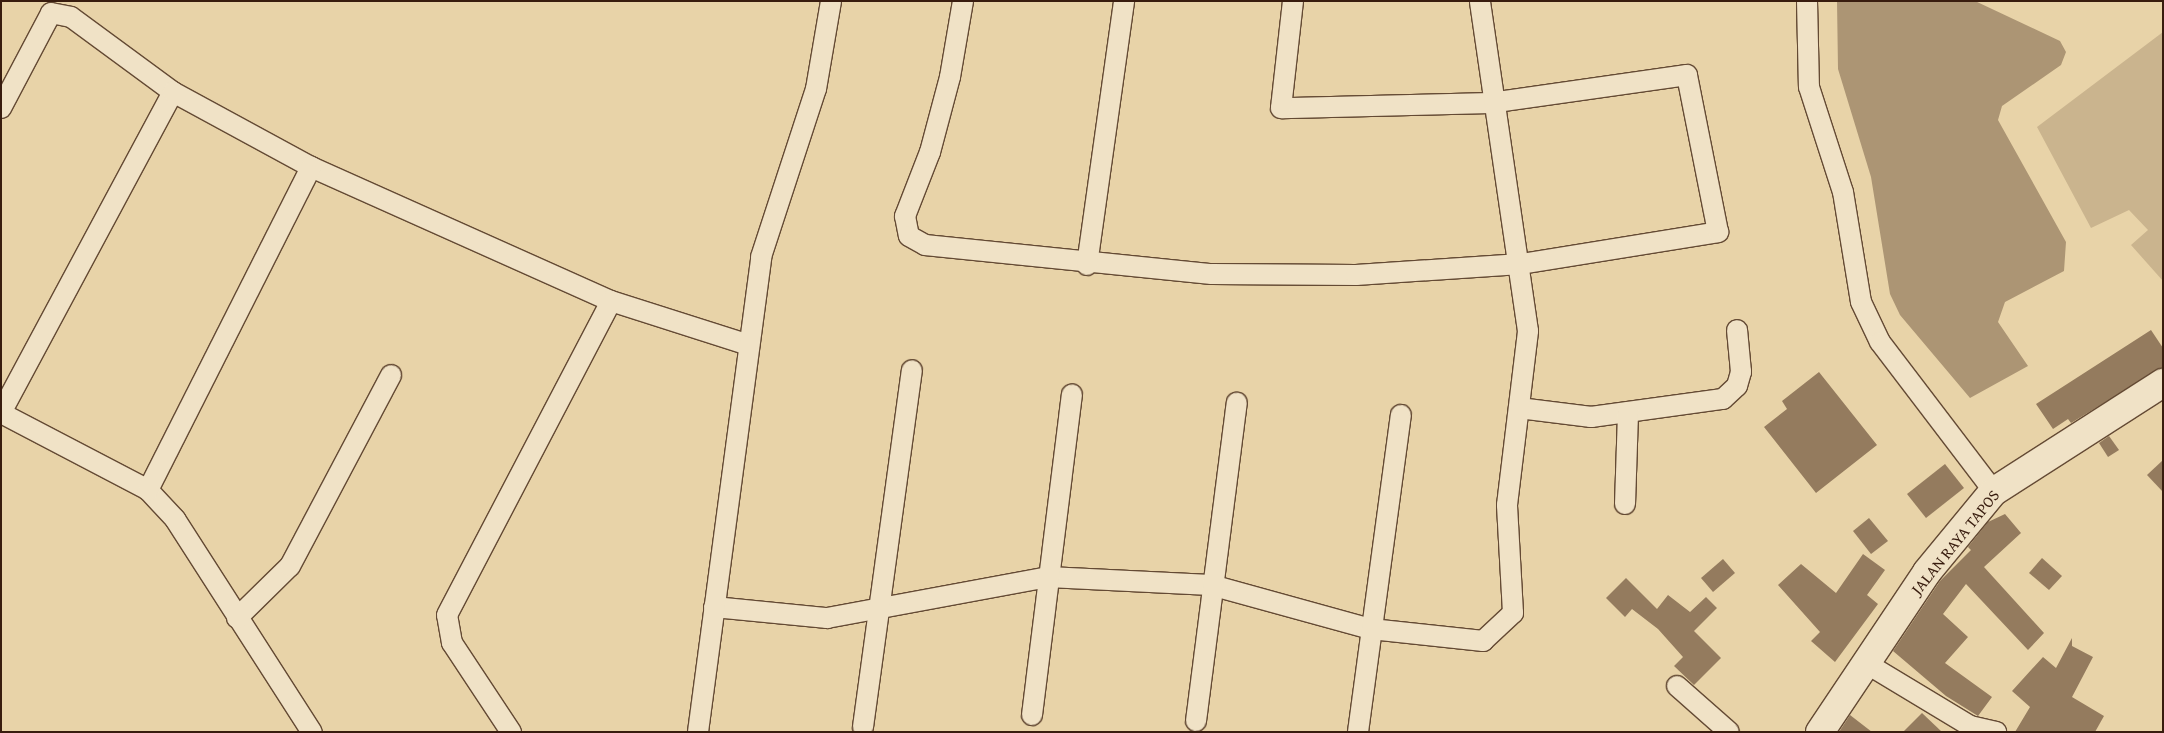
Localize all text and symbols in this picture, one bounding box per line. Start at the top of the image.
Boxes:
street label: JALAN RAYA TAPOS [1907,486,2003,598]

